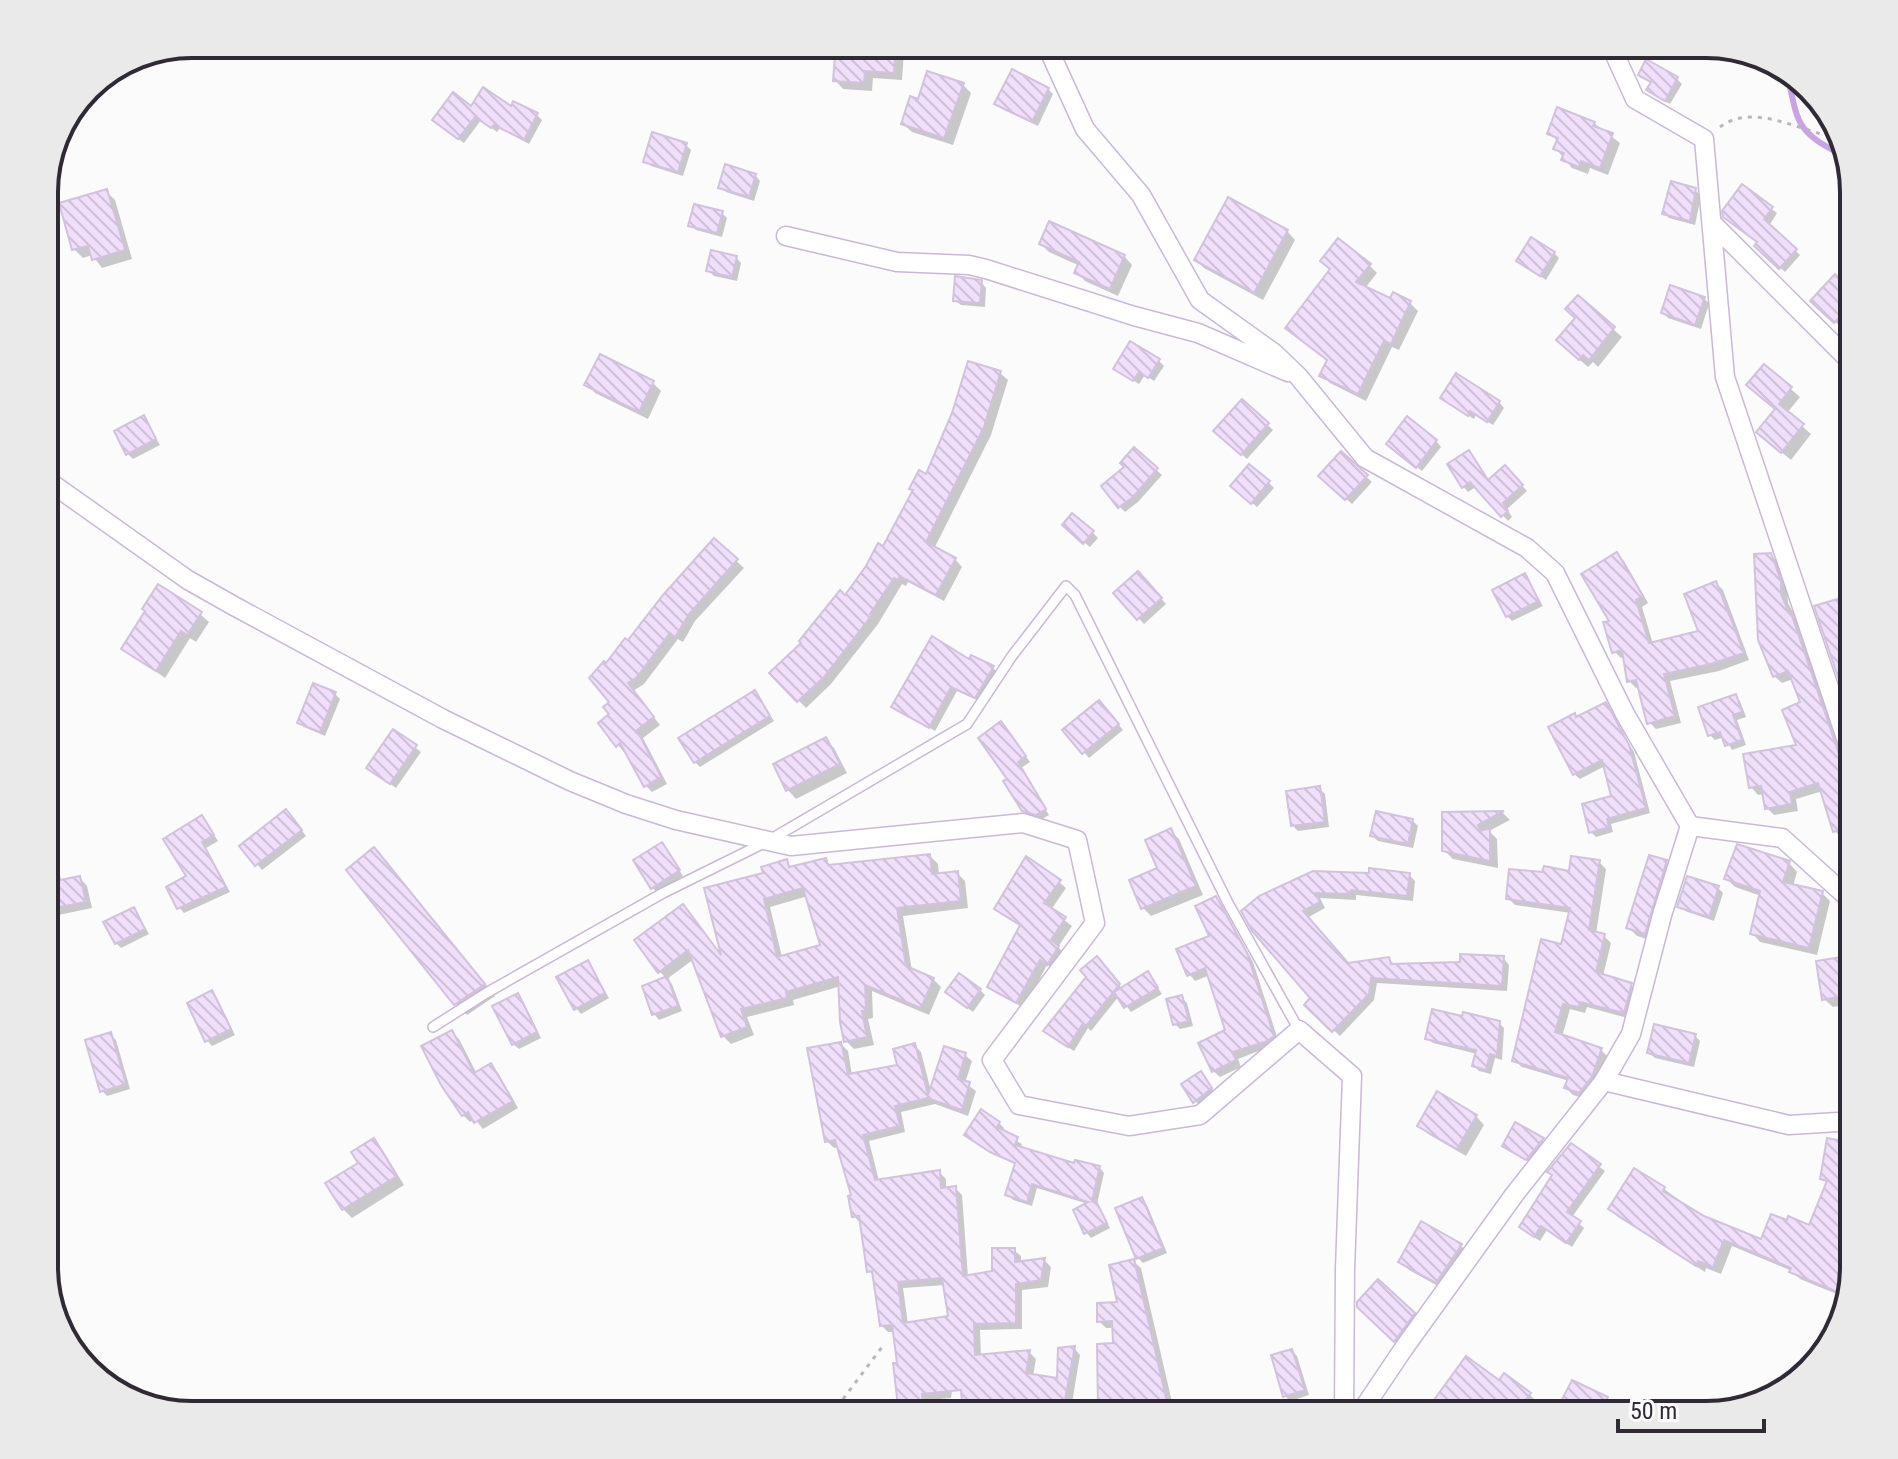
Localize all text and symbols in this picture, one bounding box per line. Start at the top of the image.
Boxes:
scale bar [1618,1383,1764,1433]
text: 50 m [1630,1397,1677,1425]

